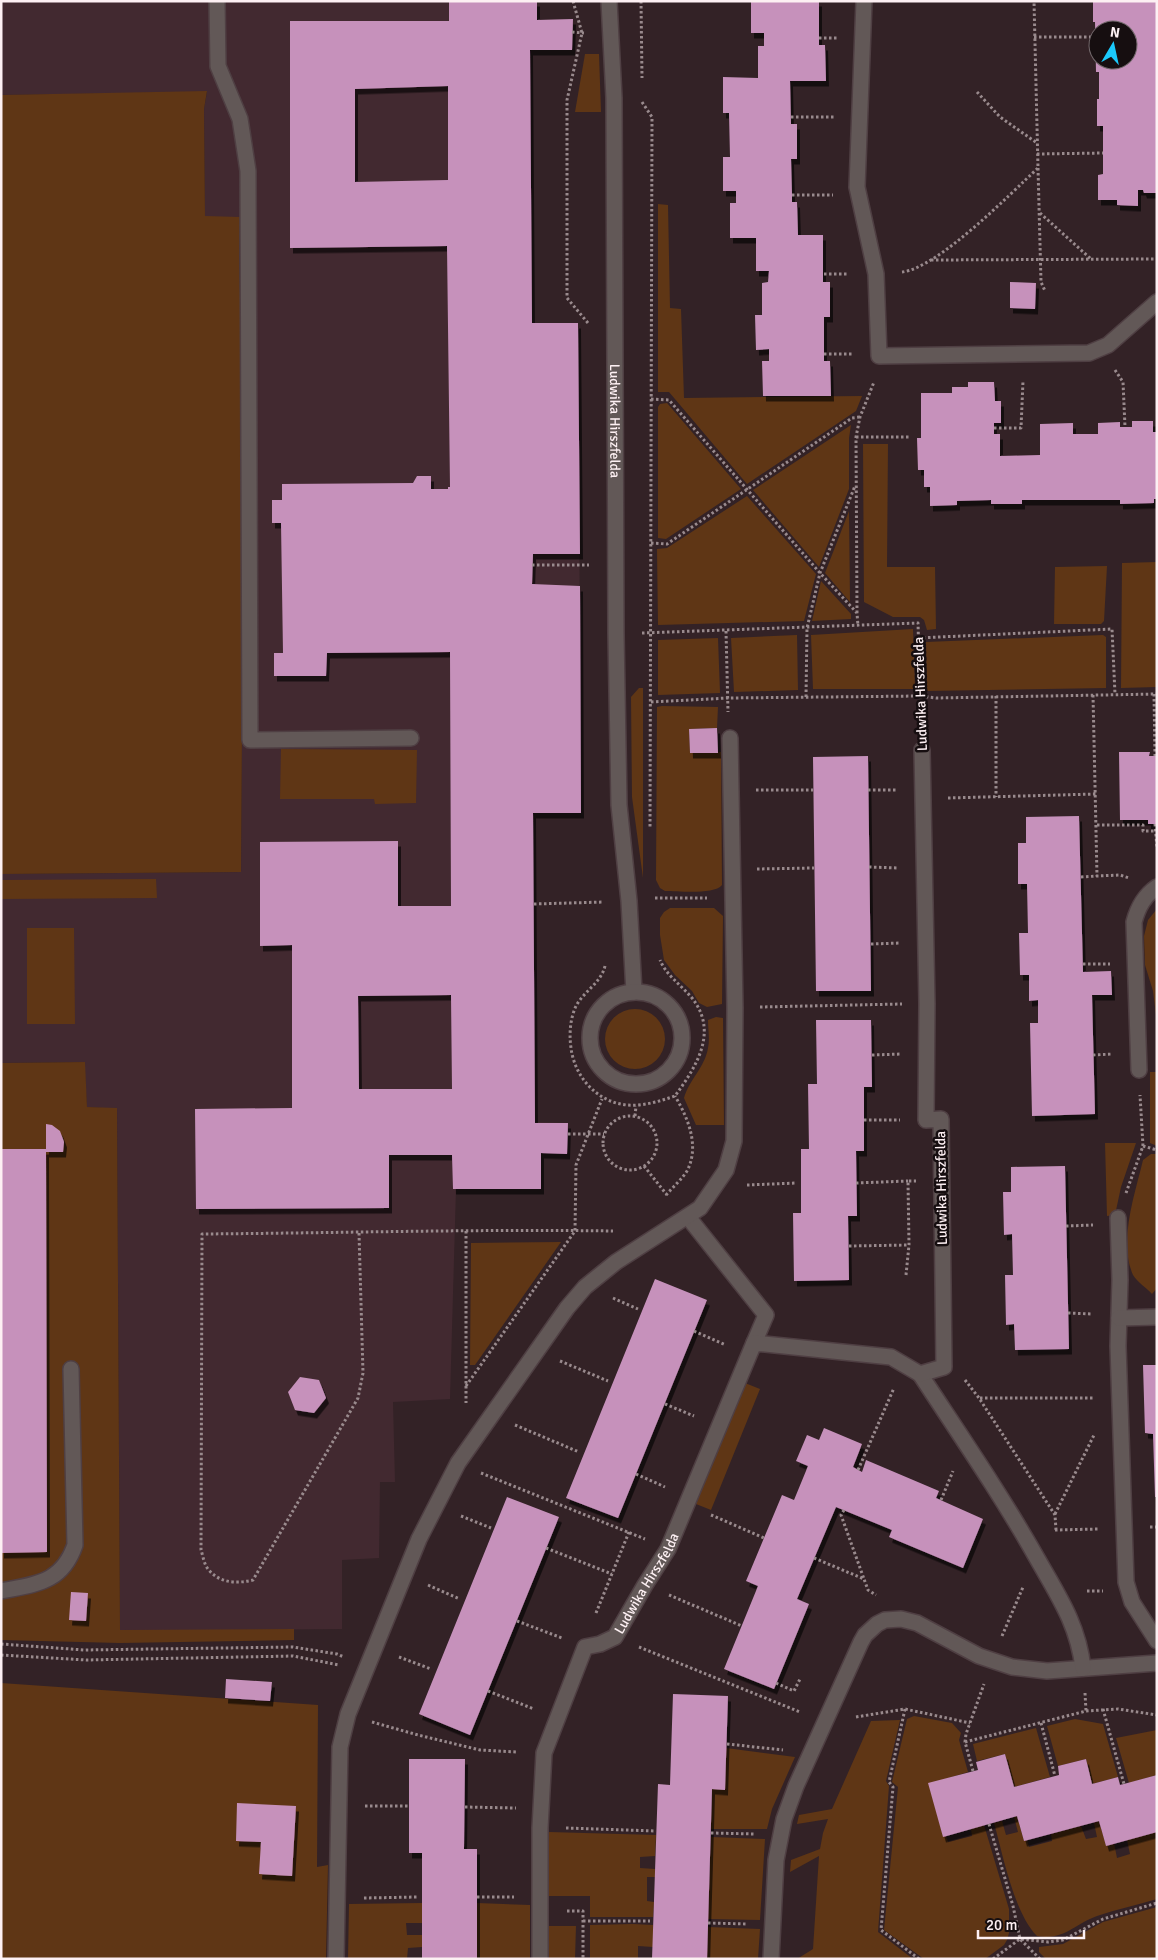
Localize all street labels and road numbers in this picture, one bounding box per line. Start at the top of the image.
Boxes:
street label: Ludwika Hirszfelda [606,364,623,478]
street label: Ludwika Hirszfelda [910,637,931,751]
street label: Ludwika Hirszfelda [932,1131,951,1245]
street label: Ludwika Hirszfelda [611,1530,683,1637]

